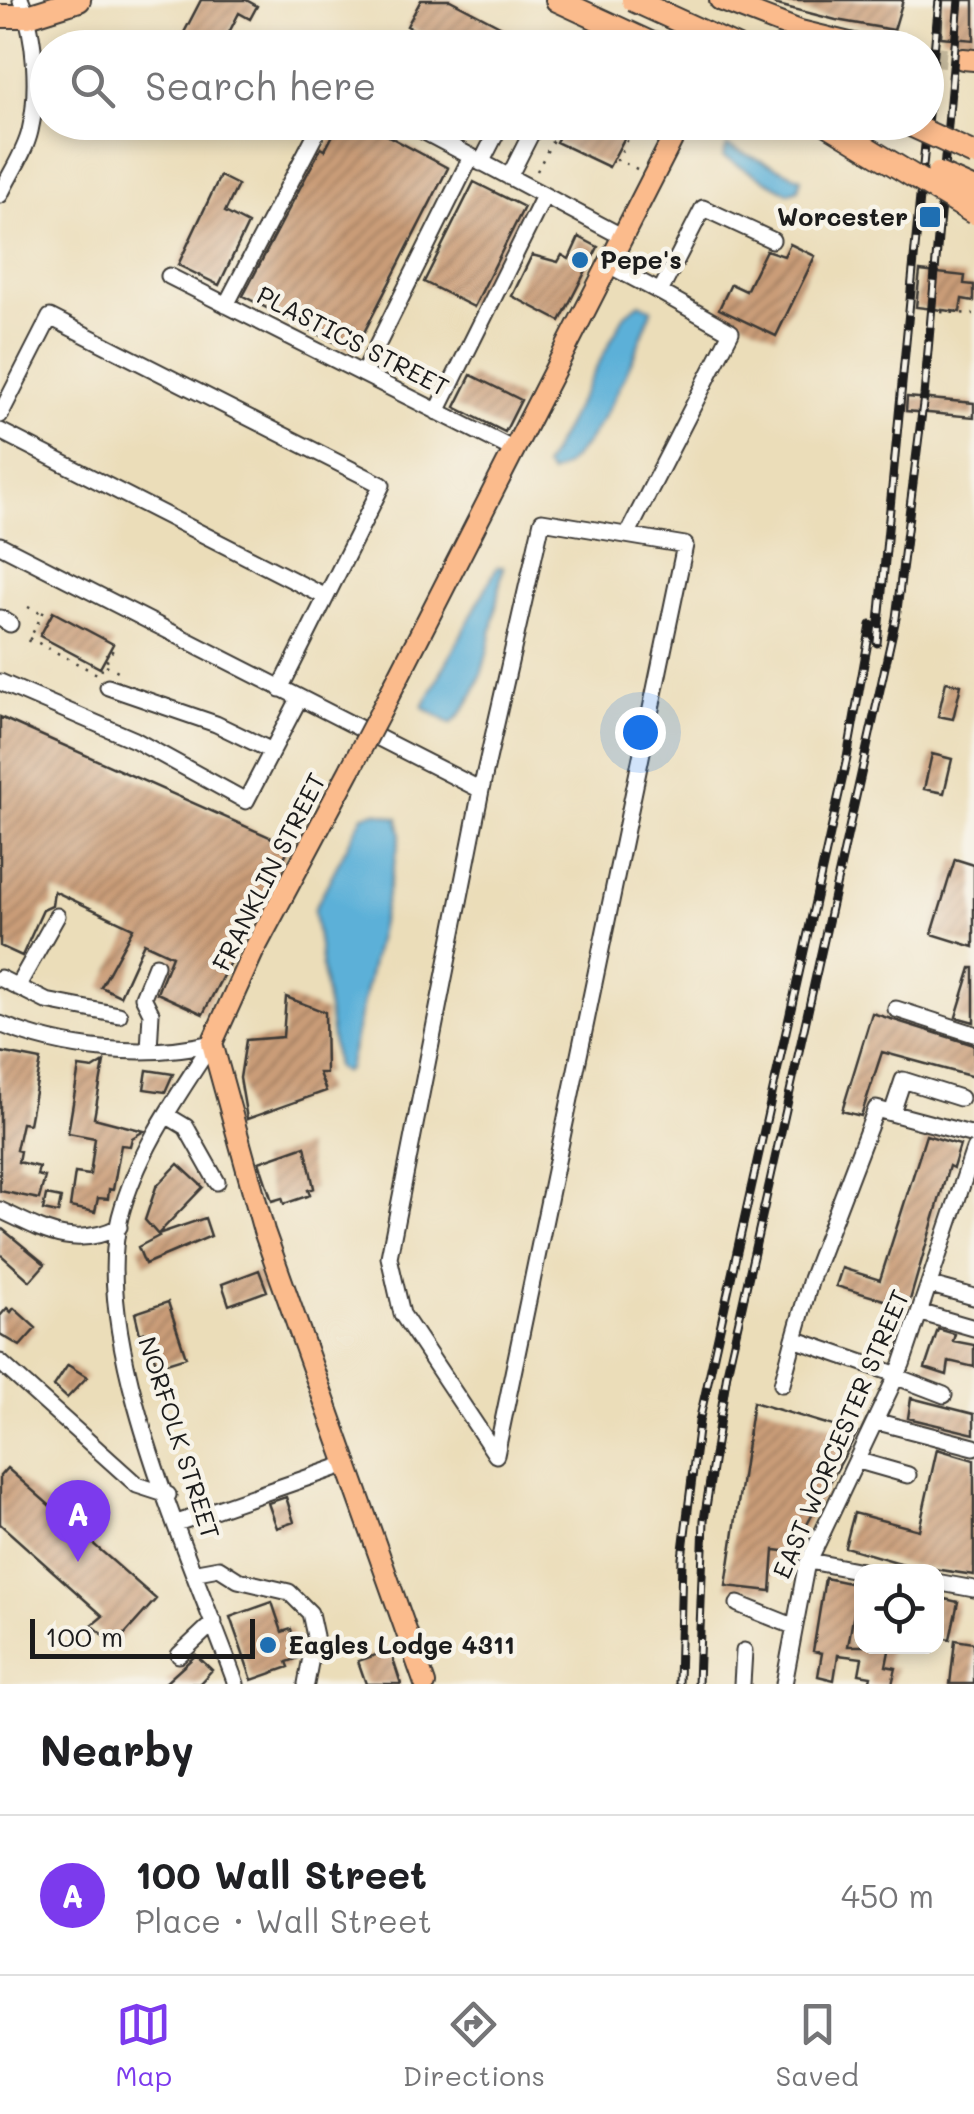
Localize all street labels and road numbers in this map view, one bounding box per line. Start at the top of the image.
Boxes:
street label: PLASTICS STREET [252,278,455,402]
street label: FRANKLIN STREET [204,767,332,976]
street label: EAST WORCESTER STREET [765,1284,916,1583]
street label: NORFOLK STREET [132,1332,228,1543]

